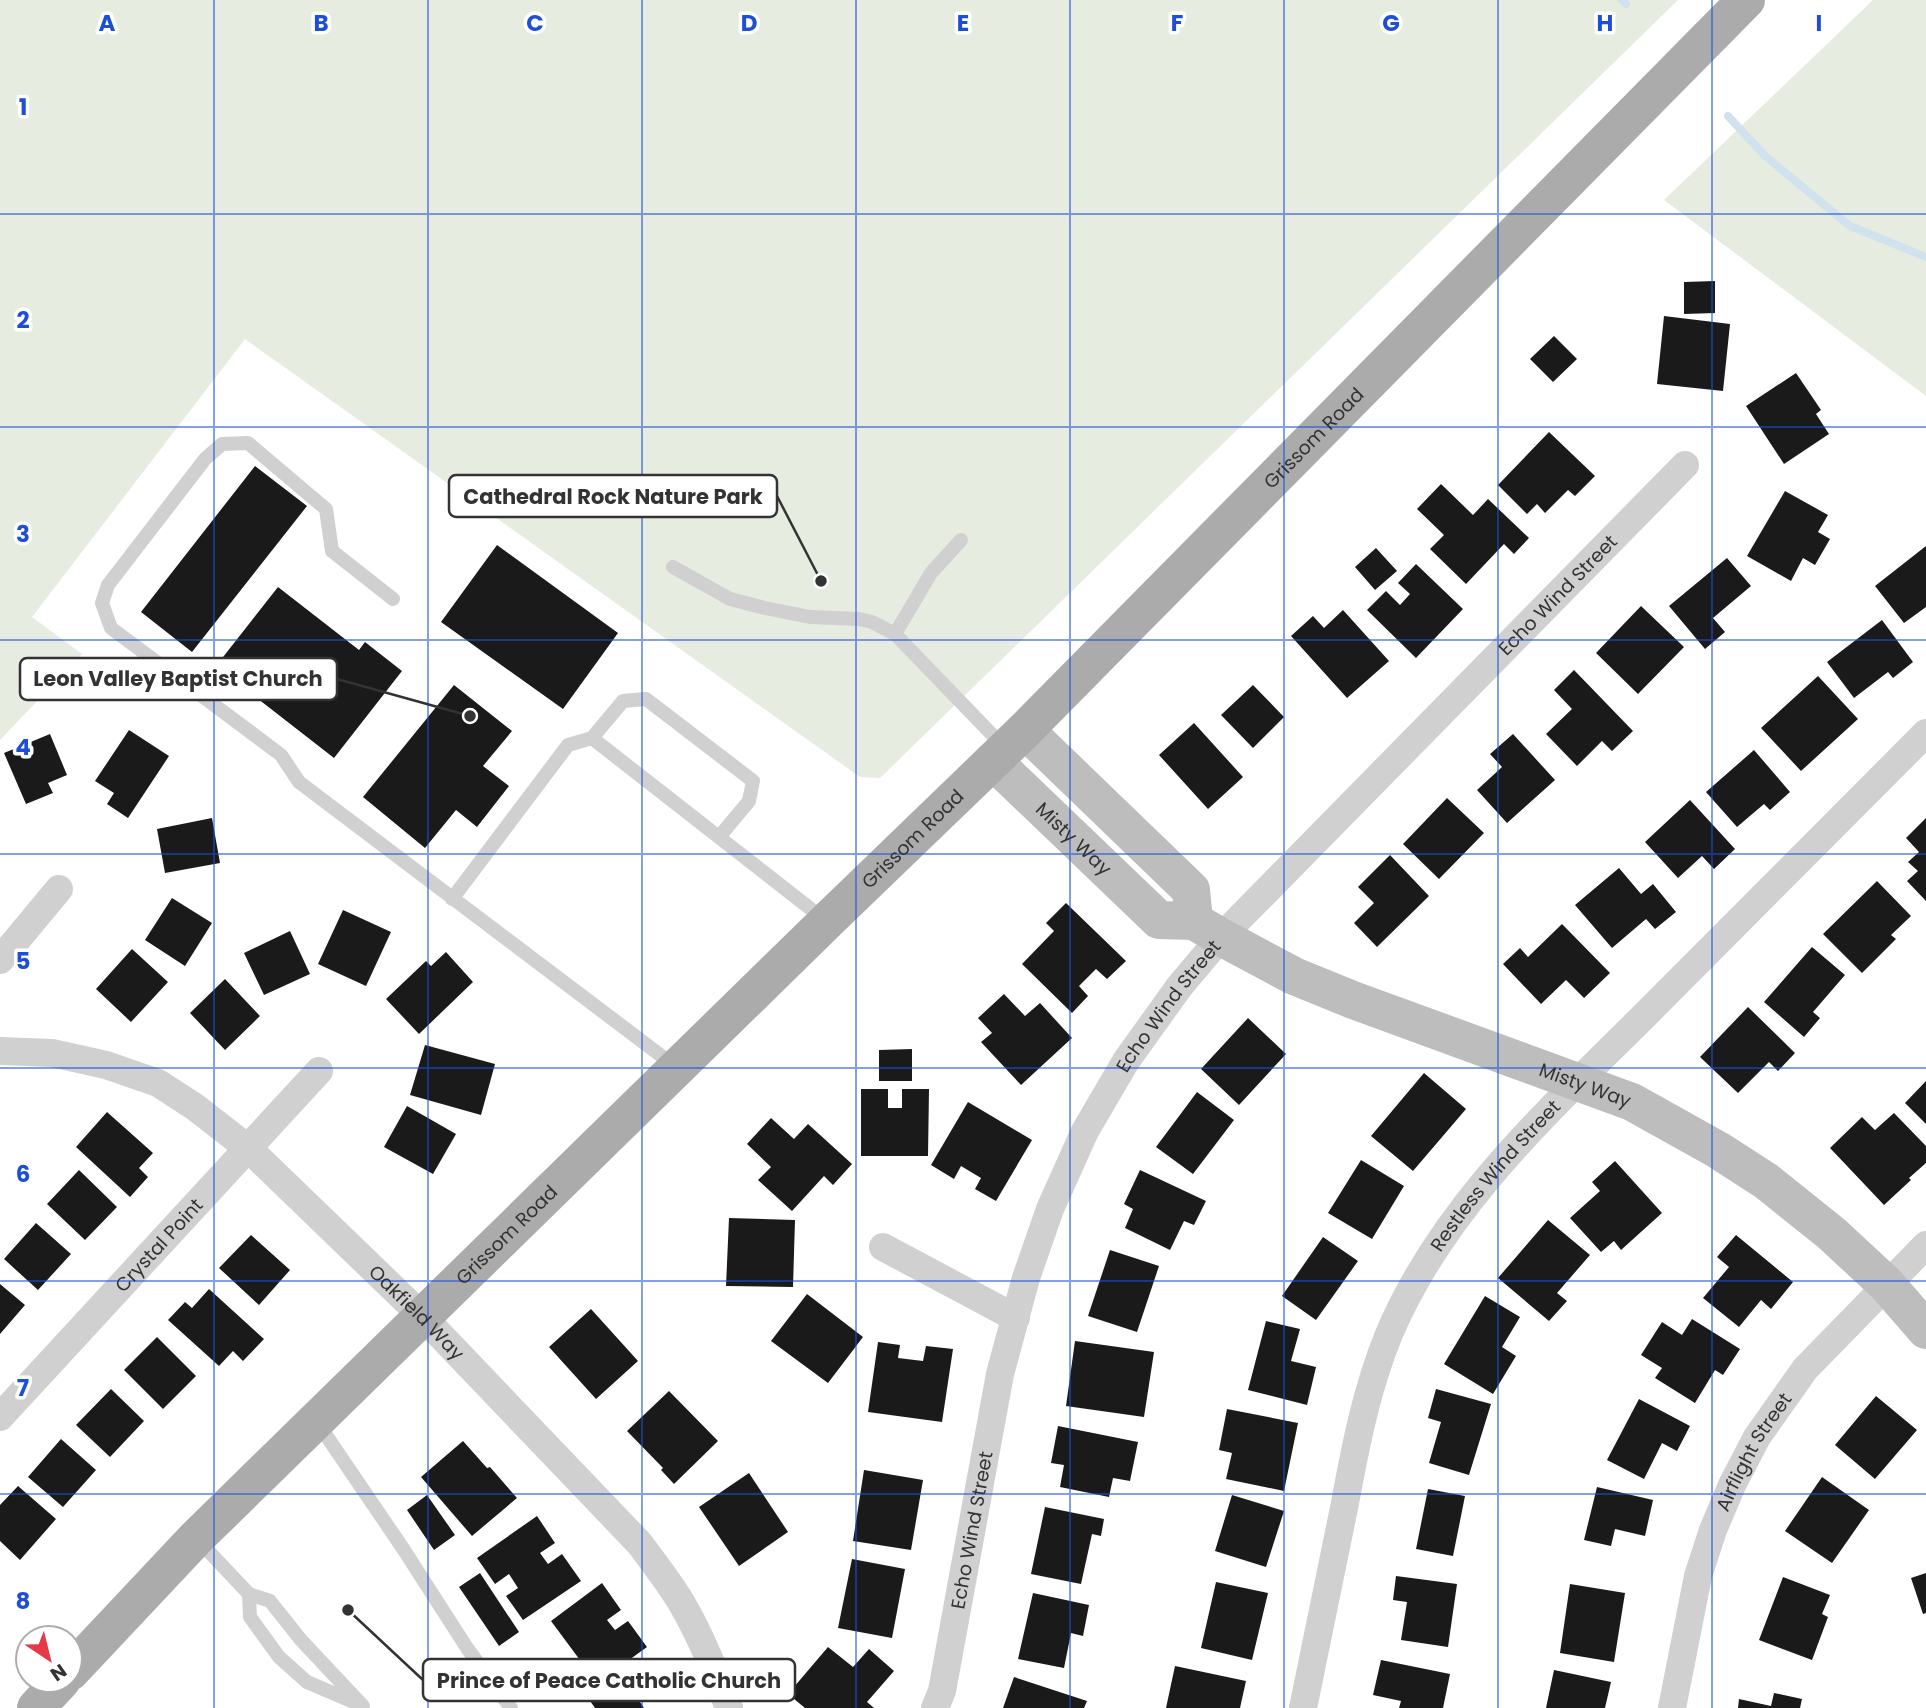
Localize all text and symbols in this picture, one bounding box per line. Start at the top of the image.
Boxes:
text: A [99,7,116,39]
text: B [313,7,329,39]
text: C [526,7,544,39]
text: D [741,7,757,39]
text: E [957,7,969,39]
text: F [1171,7,1183,39]
text: G [1382,7,1400,39]
text: H [1597,7,1613,39]
text: I [1816,7,1822,39]
text: 1 [19,91,27,123]
text: 2 [16,304,30,336]
street label: Grissom Road [1257,381,1370,495]
callout: Cathedral Rock Nature Park [449,475,777,517]
text: Cathedral Rock Nature Park [463,482,763,511]
text: 3 [16,518,30,550]
street label: Echo Wind Street [1492,528,1623,661]
callout: Leon Valley Baptist Church [20,658,337,700]
text: Leon Valley Baptist Church [33,664,323,693]
text: 4 [15,731,31,763]
street label: Grissom Road [855,783,969,894]
street label: Misty Way [1030,796,1118,882]
street label: Echo Wind Street [1109,934,1227,1077]
text: 5 [16,945,30,977]
street label: Misty Way [1536,1056,1635,1114]
street label: Restless Wind Street [1423,1094,1566,1257]
text: 6 [16,1158,30,1190]
street label: Grissom Road [449,1178,563,1291]
street label: Crystal Point [108,1192,209,1298]
street label: Oakfield Way [363,1258,471,1366]
text: 7 [17,1372,29,1404]
street label: Airflight Street [1709,1387,1798,1515]
street label: Echo Wind Street [944,1449,999,1611]
text: 8 [16,1585,30,1617]
north arrow [14,1624,84,1694]
text: N [45,1657,72,1688]
callout: Prince of Peace Catholic Church [423,1659,795,1701]
text: Prince of Peace Catholic Church [437,1666,781,1695]

